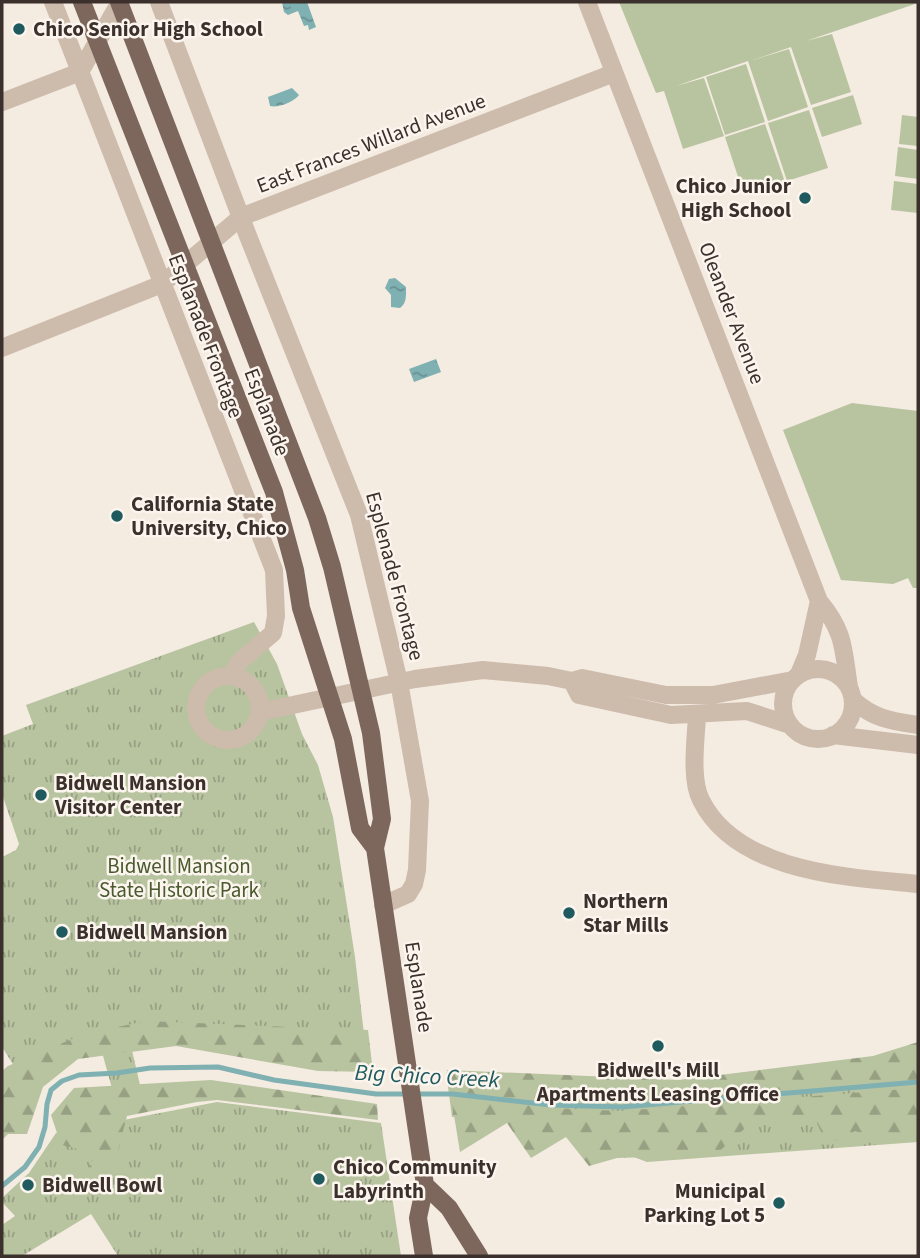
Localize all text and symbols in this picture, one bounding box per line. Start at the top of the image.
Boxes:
place label: Chico Senior High School [33,14,263,44]
marker: Chico Senior High School [11,21,27,37]
street label: East Frances Willard Avenue [252,85,490,201]
place label: Chico Junior High School [675,171,792,225]
marker: Chico Junior High School [797,190,813,206]
street label: Oleander Avenue [691,238,773,388]
street label: Esplanade Frontage [161,250,251,422]
street label: Esplanade [237,364,297,460]
street label: Esplenade Frontage [358,488,432,664]
place label: California State University, Chico [131,489,287,543]
marker: California State University, Chico [109,508,125,524]
place label: Bidwell Mansion Visitor Center [54,768,207,822]
marker: Bidwell Mansion Visitor Center [33,787,49,803]
park label: Bidwell Mansion State Historic Park [99,851,260,905]
place label: Northern Star Mills [583,886,668,940]
marker: Northern Star Mills [561,905,577,921]
place label: Bidwell Mansion [76,917,228,947]
marker: Bidwell Mansion [54,924,70,940]
street label: Esplanade [397,939,441,1035]
marker: Bidwell's Mill Apartments Leasing Office [650,1038,666,1054]
place label: Bidwell's Mill Apartments Leasing Office [536,1055,779,1109]
water label: Big Chico Creek [354,1056,501,1096]
place label: Chico Community Labyrinth [333,1152,497,1206]
place label: Bidwell Bowl [42,1170,162,1200]
marker: Chico Community Labyrinth [311,1171,327,1187]
place label: Municipal Parking Lot 5 [644,1176,765,1230]
marker: Bidwell Bowl [20,1177,36,1193]
marker: Municipal Parking Lot 5 [771,1195,787,1211]

